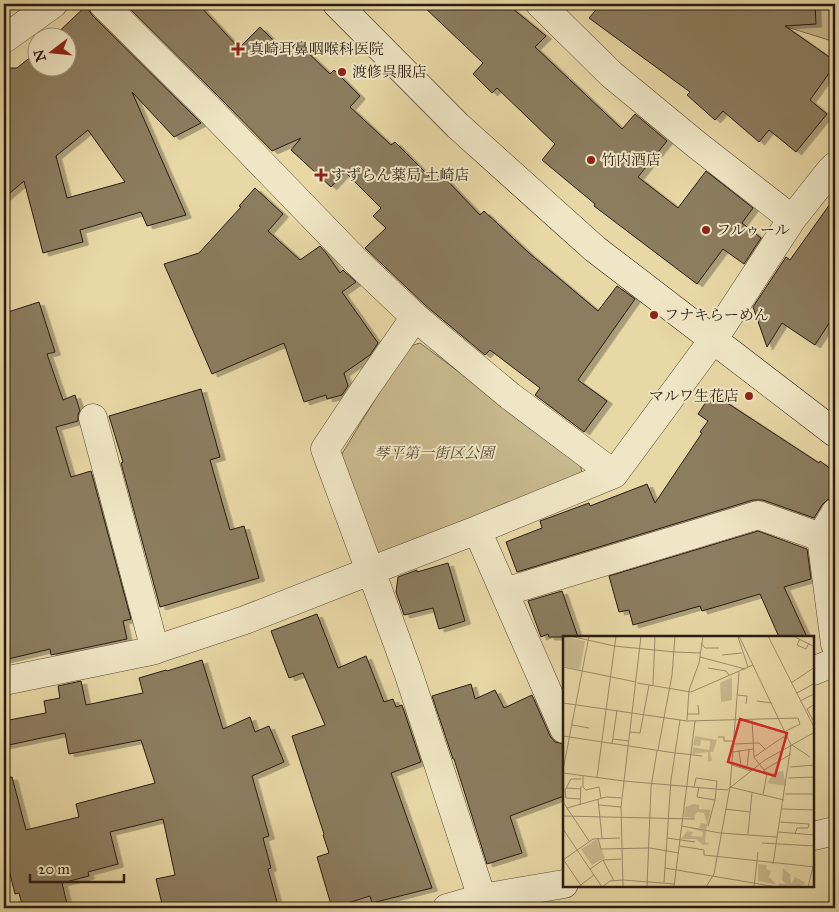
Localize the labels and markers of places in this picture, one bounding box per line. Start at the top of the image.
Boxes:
place label: 真崎耳鼻咽喉科医院 [249,40,384,58]
marker: 真崎耳鼻咽喉科医院 [231,42,245,56]
place label: 渡修呉服店 [352,63,427,81]
marker: 渡修呉服店 [336,66,348,78]
place label: 竹内酒店 [601,151,661,169]
marker: 竹内酒店 [585,154,597,166]
place label: すずらん薬局 土崎店 [331,166,469,184]
marker: すずらん薬局 土崎店 [315,169,327,181]
place label: フルゥール [716,221,790,239]
marker: フルゥール [700,224,712,236]
place label: フナキらーめん [664,306,769,324]
marker: フナキらーめん [648,309,660,321]
place label: マルワ生花店 [649,387,739,405]
marker: マルワ生花店 [743,390,755,402]

